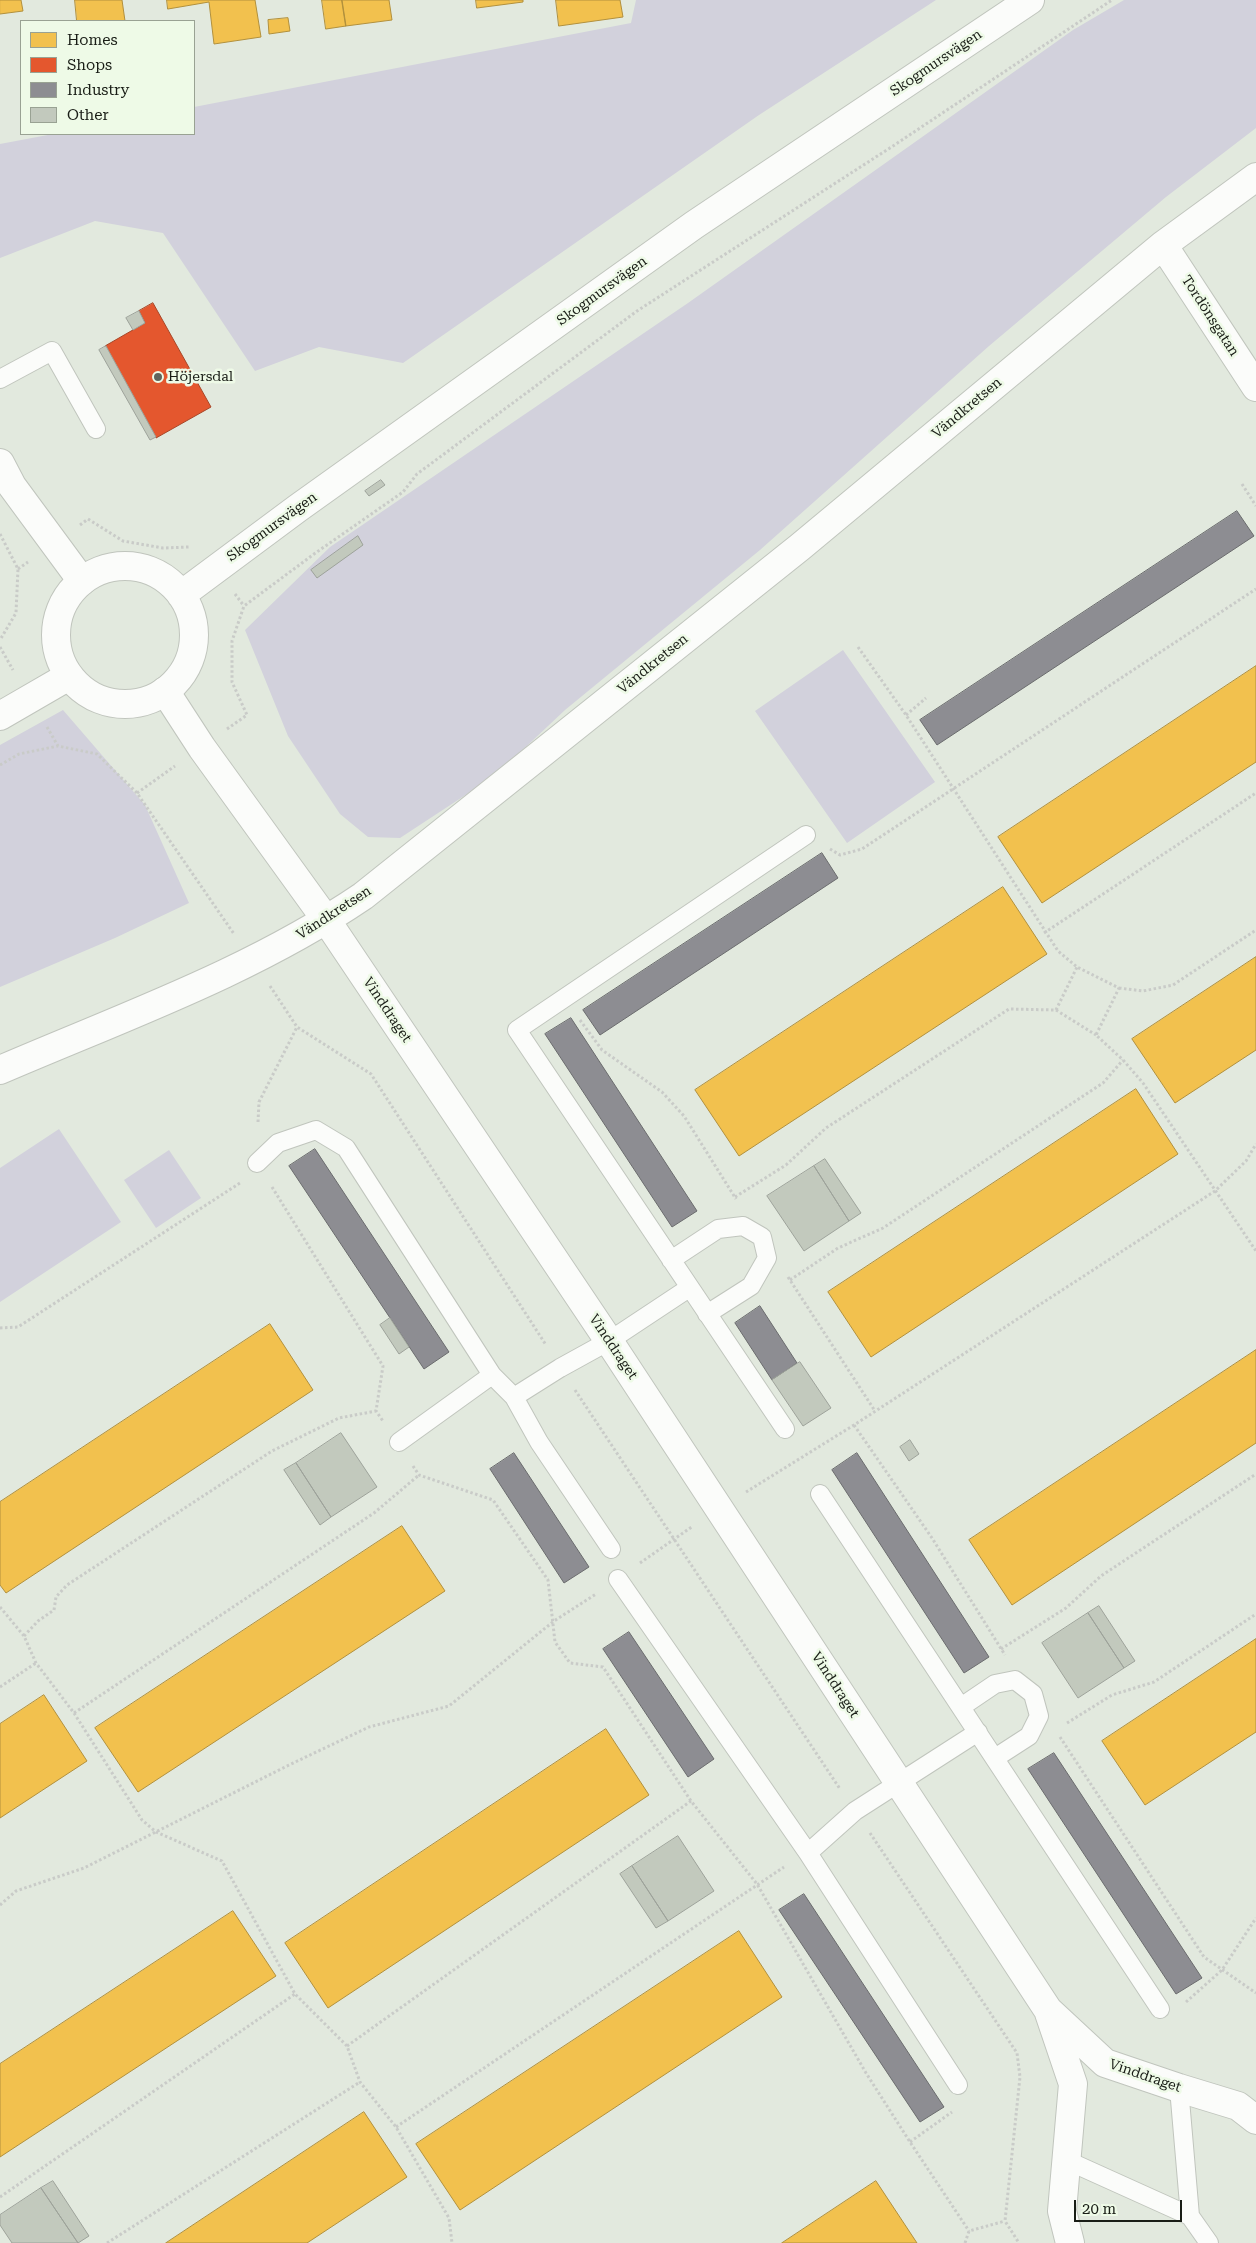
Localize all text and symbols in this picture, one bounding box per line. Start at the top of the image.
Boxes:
legend [20,20,195,135]
street label: Skogmursvägen [887,26,985,100]
text: Homes [67,31,118,49]
text: Shops [67,56,112,74]
text: Industry [67,81,129,99]
text: Other [67,106,109,124]
street label: Skogmursvägen [554,253,650,329]
street label: Tordönsgatan [1178,272,1242,360]
place label: Höjersdal [168,369,233,385]
marker: Höjersdal [152,371,164,383]
street label: Vändkretsen [929,374,1005,442]
street label: Skogmursvägen [224,489,320,565]
street label: Vändkretsen [614,630,692,698]
street label: Vändkretsen [293,883,375,943]
street label: Vinddraget [359,974,415,1046]
street label: Vinddraget [585,1311,641,1383]
street label: Vinddraget [808,1649,862,1721]
street label: Vinddraget [1107,2056,1183,2096]
scale bar [1076,2190,1184,2222]
text: 20 m [1082,2200,1116,2218]

